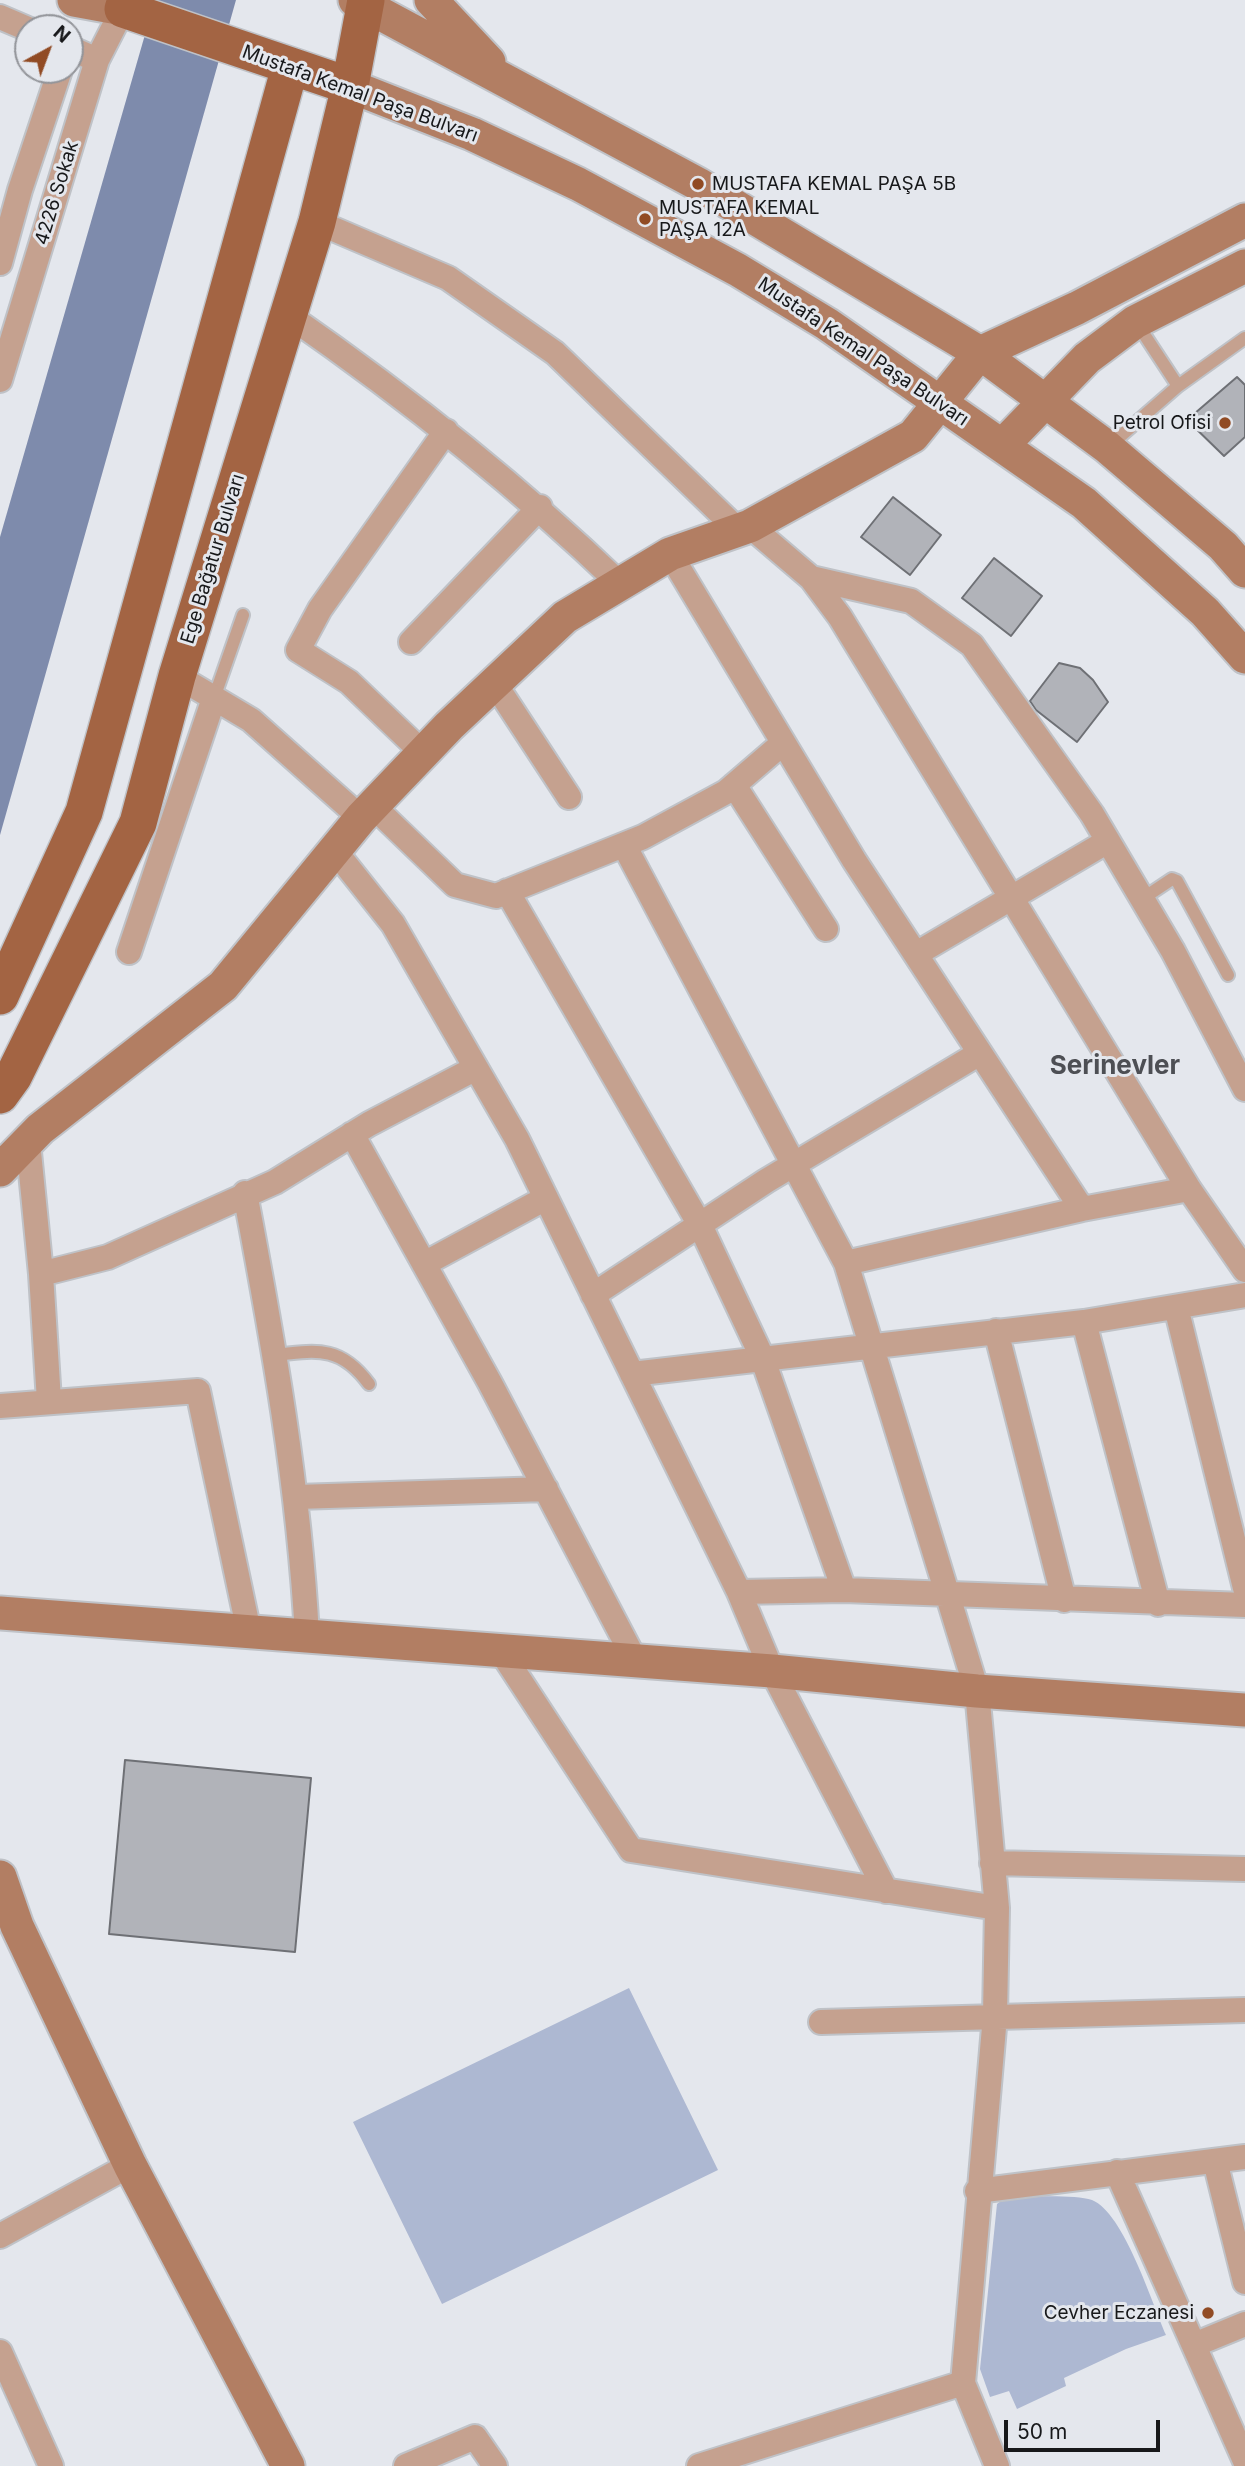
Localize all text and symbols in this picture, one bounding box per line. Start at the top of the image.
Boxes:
north arrow [14,14,84,84]
text: N [49,21,75,48]
street label: Mustafa Kemal Paşa Bulvarı [239,41,481,147]
street label: 4226 Sokak [30,138,84,248]
place label: MUSTAFA KEMAL PAŞA 5B [712,173,956,195]
marker: MUSTAFA KEMAL PAŞA 5B [690,176,706,192]
place label: MUSTAFA KEMAL PAŞA 12A [659,197,819,241]
marker: MUSTAFA KEMAL PAŞA 12A [637,211,653,227]
street label: Mustafa Kemal Paşa Bulvarı [753,273,973,431]
place label: Petrol Ofisi [1113,412,1211,434]
marker: Petrol Ofisi [1217,415,1233,431]
street label: Ege Bağatur Bulvarı [176,471,250,647]
district label: Serinevler [1050,1050,1180,1082]
place label: Cevher Eczanesi [1044,2302,1194,2324]
marker: Cevher Eczanesi [1200,2305,1216,2321]
scale bar [1007,2406,1163,2450]
text: 50 m [1017,2419,1067,2444]

